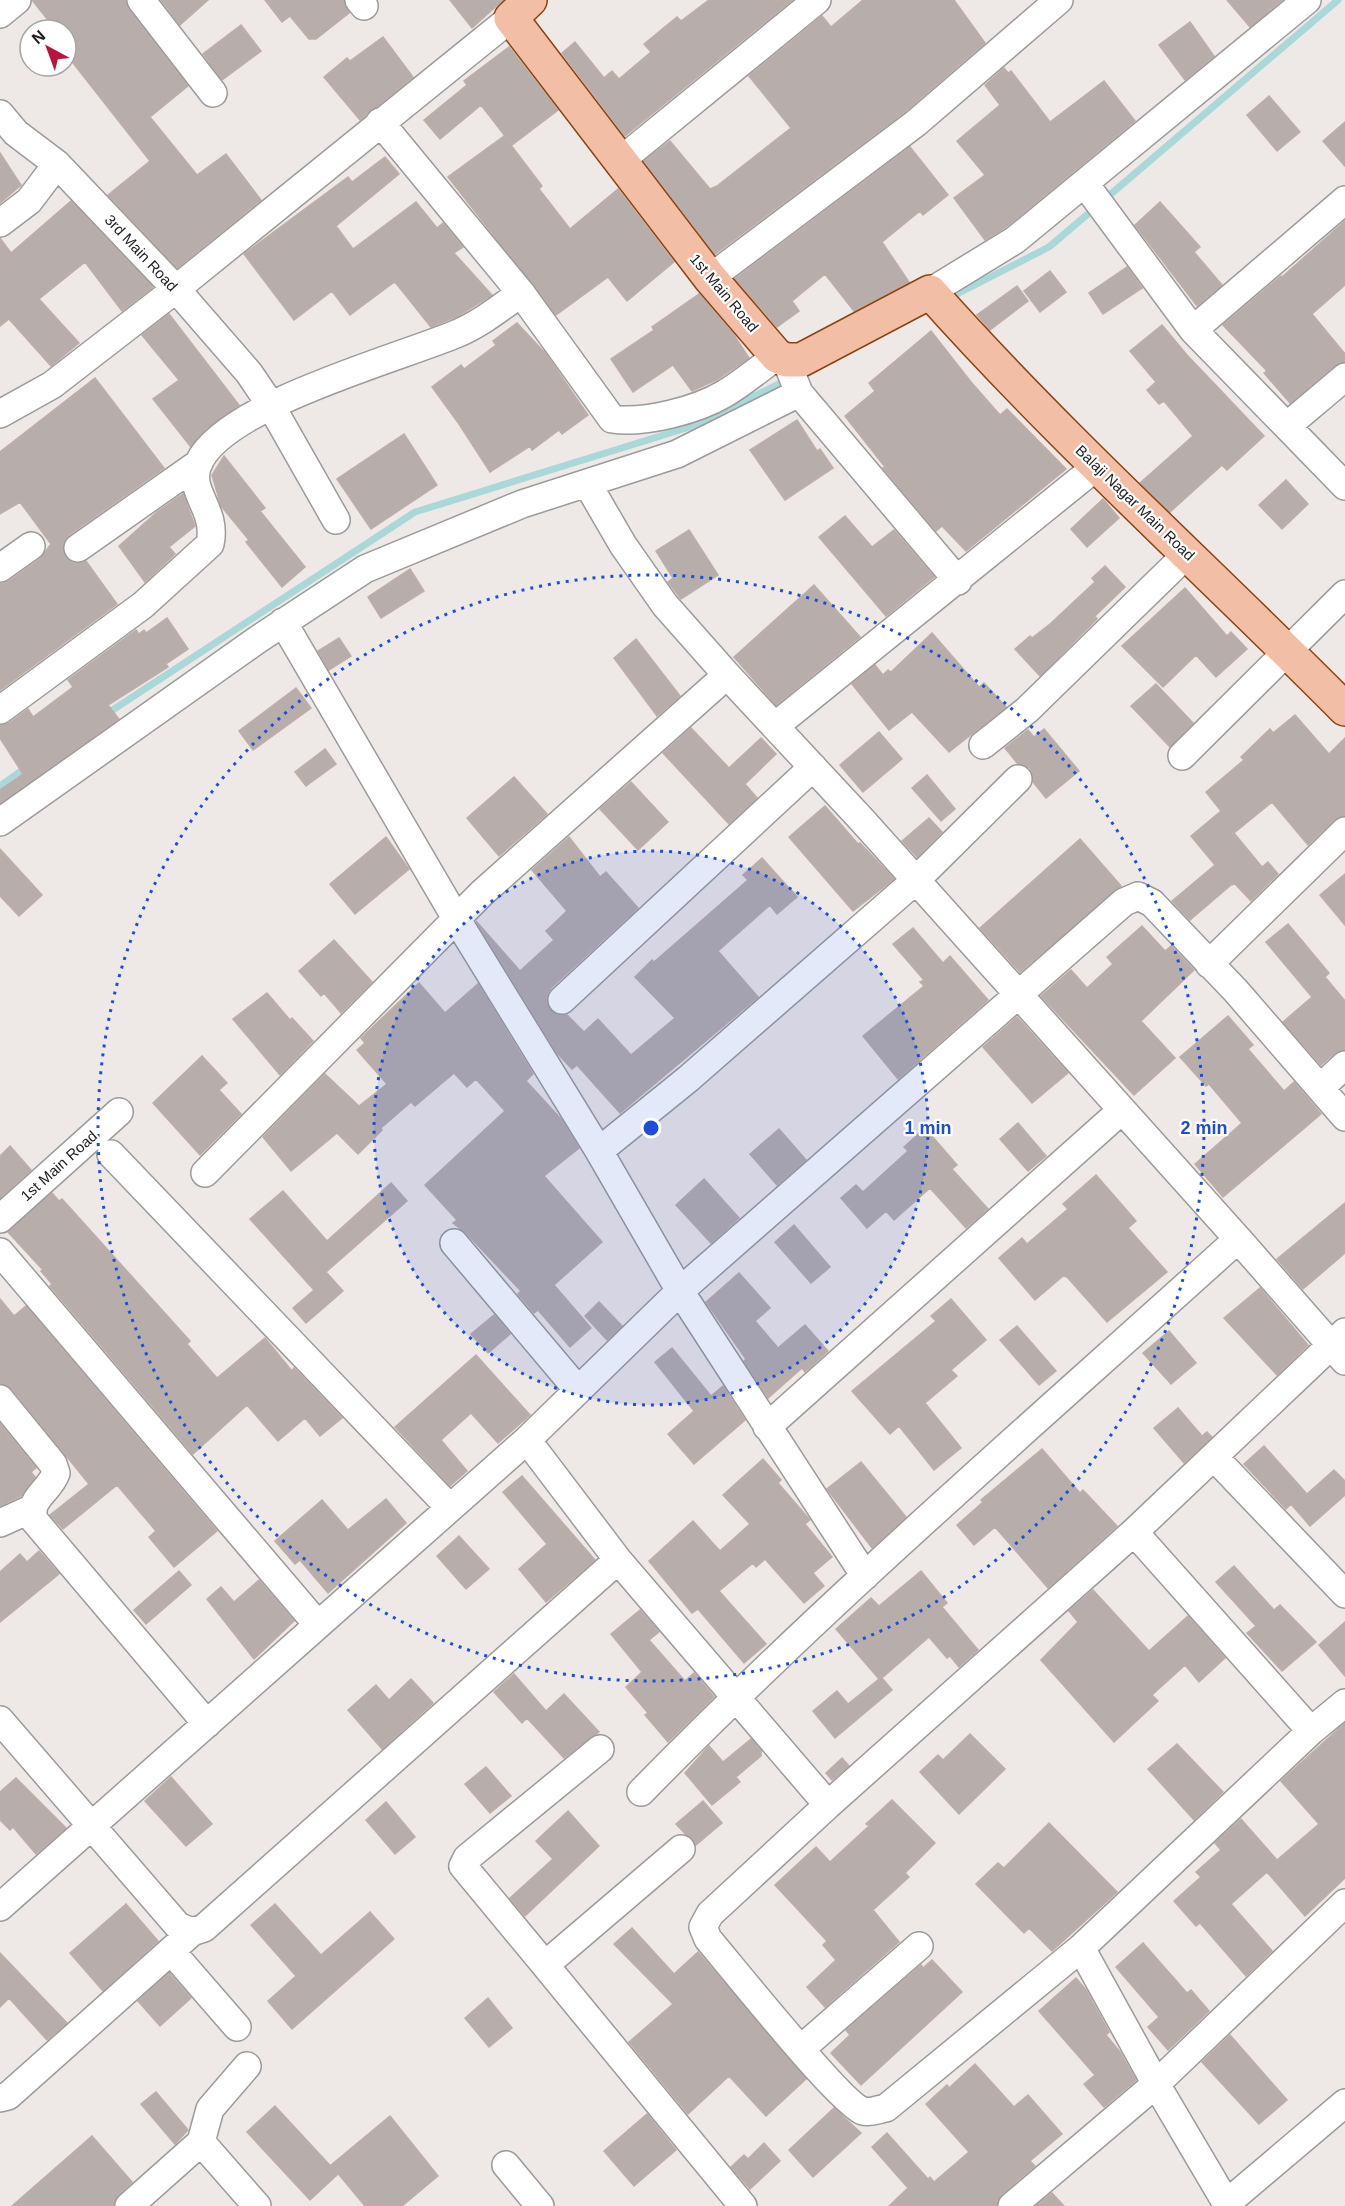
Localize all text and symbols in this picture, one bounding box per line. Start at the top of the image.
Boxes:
north arrow [18,18,78,78]
text: N [29,27,48,47]
street label: 3rd Main Road [102,211,181,294]
street label: 1st Main Road [687,250,762,335]
street label: Balaji Nagar Main Road [1072,442,1198,564]
centre of rings [641,1118,661,1138]
text: 1 min [904,1118,952,1138]
text: 2 min [1180,1118,1228,1138]
street label: 1st Main Road [17,1127,100,1204]

